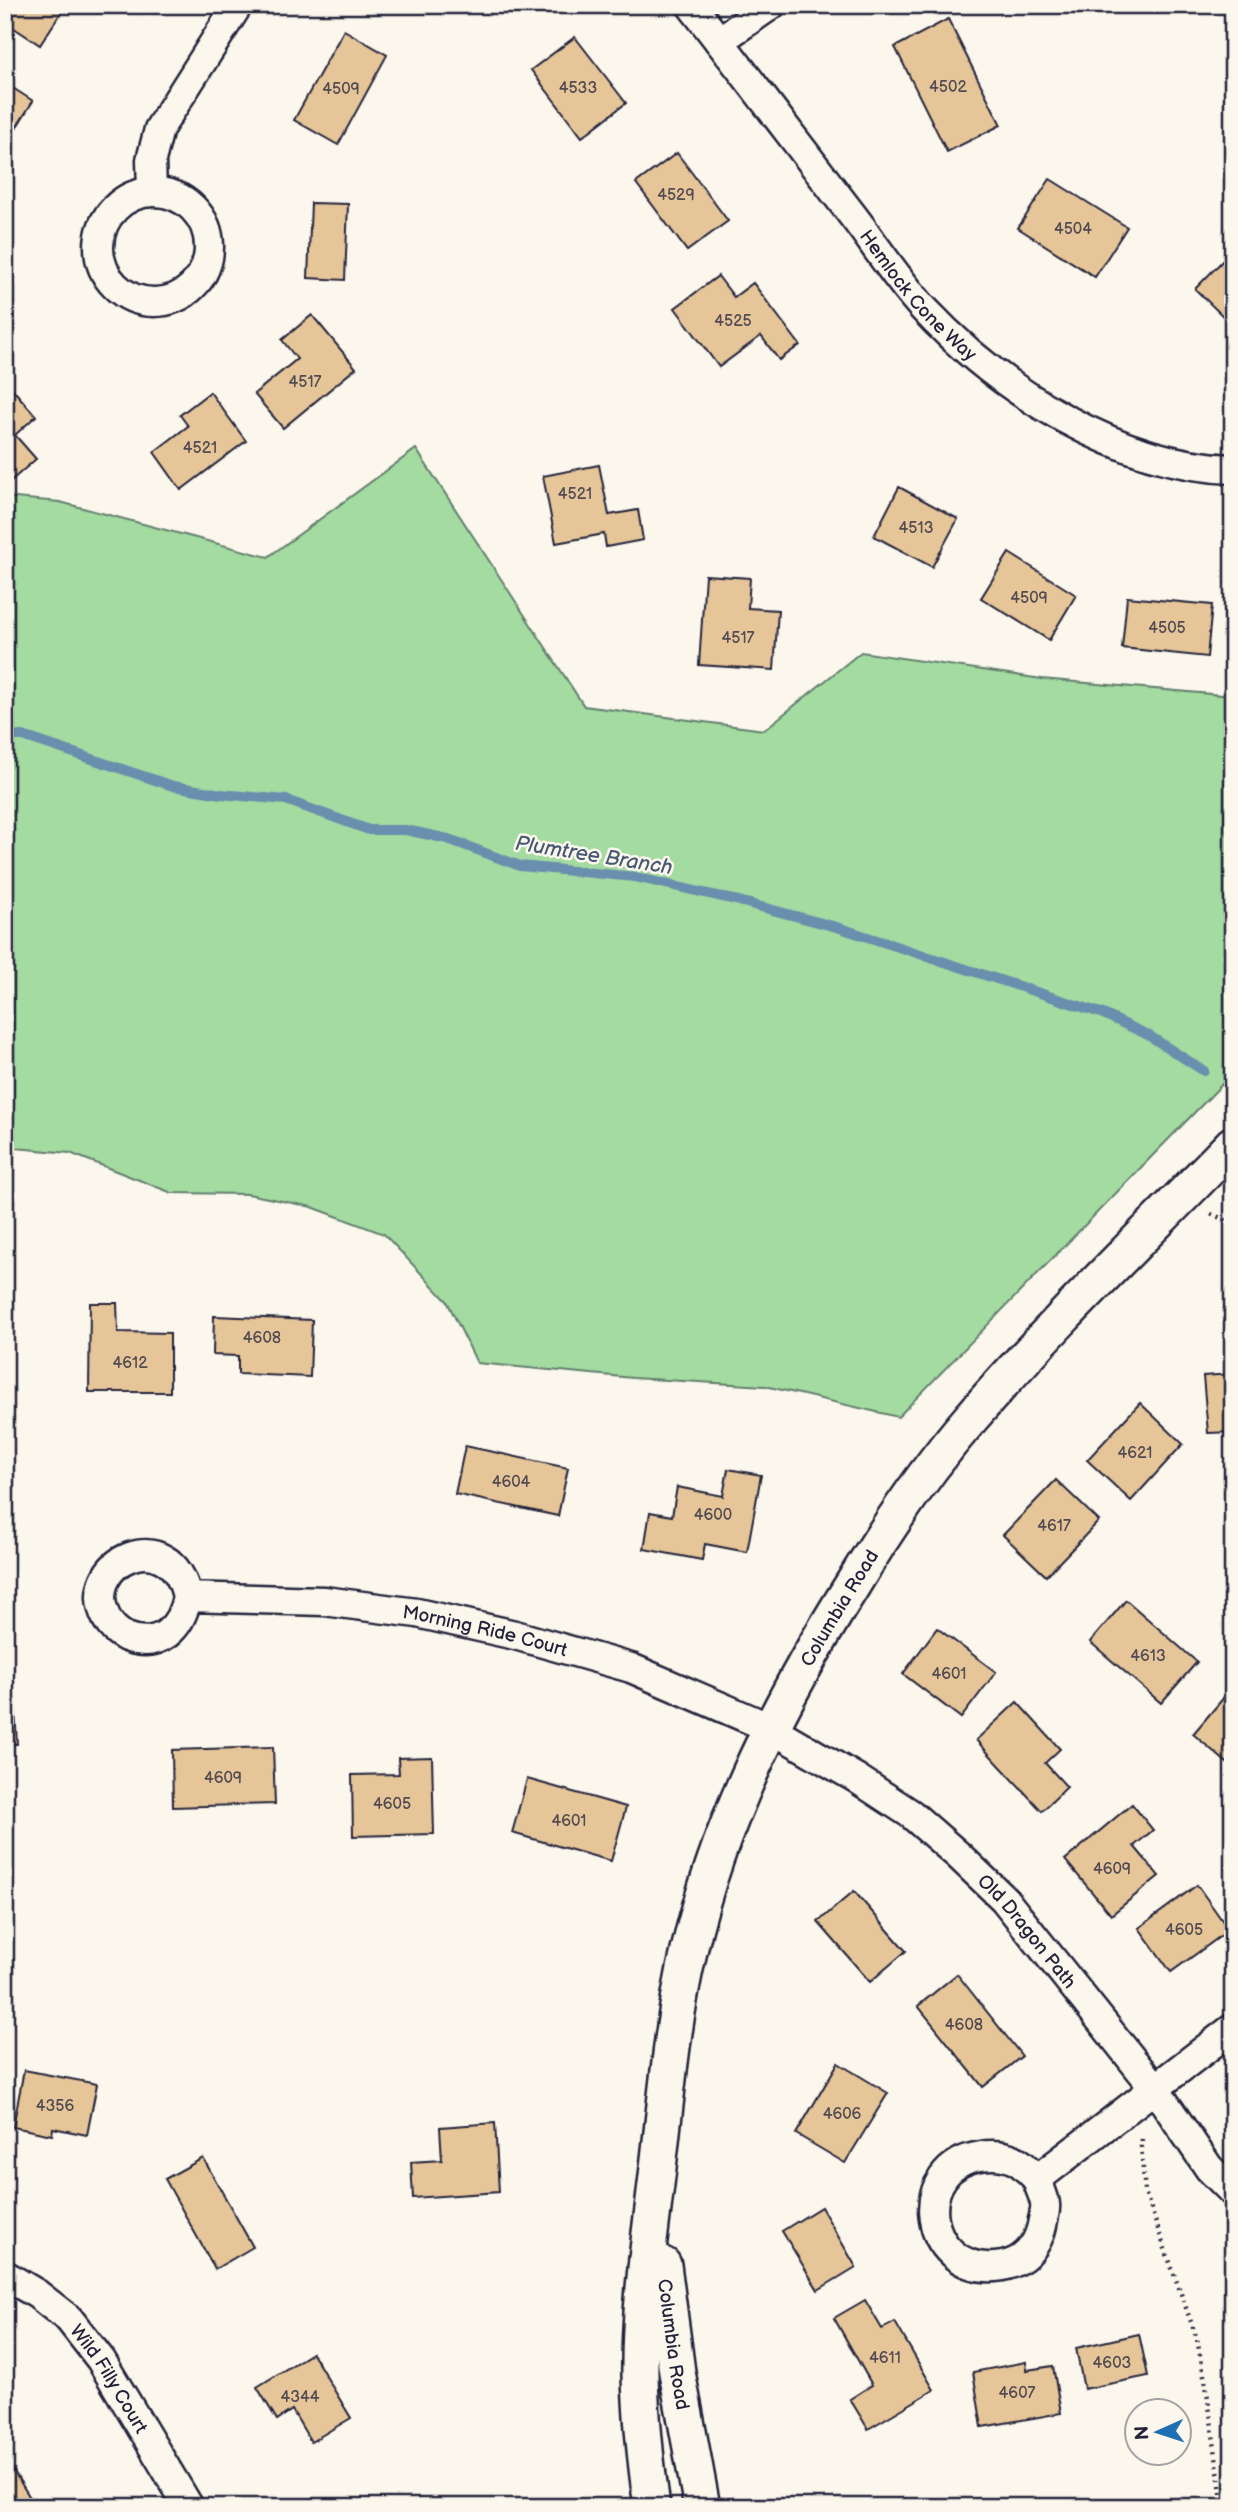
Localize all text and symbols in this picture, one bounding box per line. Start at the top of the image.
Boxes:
house number: 4502 [929,78,967,97]
house number: 4533 [559,79,597,98]
house number: 4509 [322,80,360,99]
house number: 4529 [657,186,695,205]
house number: 4504 [1054,220,1092,239]
street label: Hemlock Cone Way [854,226,981,367]
house number: 4525 [714,312,752,331]
house number: 4517 [289,373,322,392]
house number: 4521 [183,439,217,458]
house number: 4521 [558,485,592,504]
house number: 4513 [899,519,934,538]
house number: 4509 [1010,589,1048,608]
house number: 4505 [1148,619,1186,638]
house number: 4517 [722,629,755,648]
water label: Plumtree Branch [513,831,675,880]
house number: 4608 [243,1329,281,1348]
house number: 4612 [112,1354,148,1373]
house number: 4621 [1118,1444,1152,1463]
house number: 4604 [492,1473,531,1492]
house number: 4600 [694,1506,732,1525]
house number: 4617 [1037,1517,1071,1536]
street label: Columbia Road [796,1546,884,1671]
street label: Morning Ride Court [401,1601,570,1662]
house number: 4613 [1130,1647,1166,1666]
house number: 4601 [931,1665,967,1684]
house number: 4609 [204,1769,242,1788]
house number: 4605 [373,1795,411,1814]
house number: 4601 [551,1812,587,1831]
house number: 4609 [1093,1860,1131,1879]
street label: Old Dragon Path [972,1870,1081,1993]
house number: 4605 [1165,1921,1203,1940]
house number: 4608 [945,2016,983,2035]
house number: 4356 [36,2097,74,2116]
house number: 4606 [823,2105,862,2124]
street label: Columbia Road [652,2278,694,2412]
street label: Wild Filly Court [65,2320,152,2438]
house number: 4611 [869,2349,901,2368]
house number: 4603 [1093,2354,1132,2373]
house number: 4607 [999,2384,1036,2403]
house number: 4344 [280,2388,320,2407]
north arrow [1122,2396,1192,2466]
text: N [1131,2425,1154,2441]

